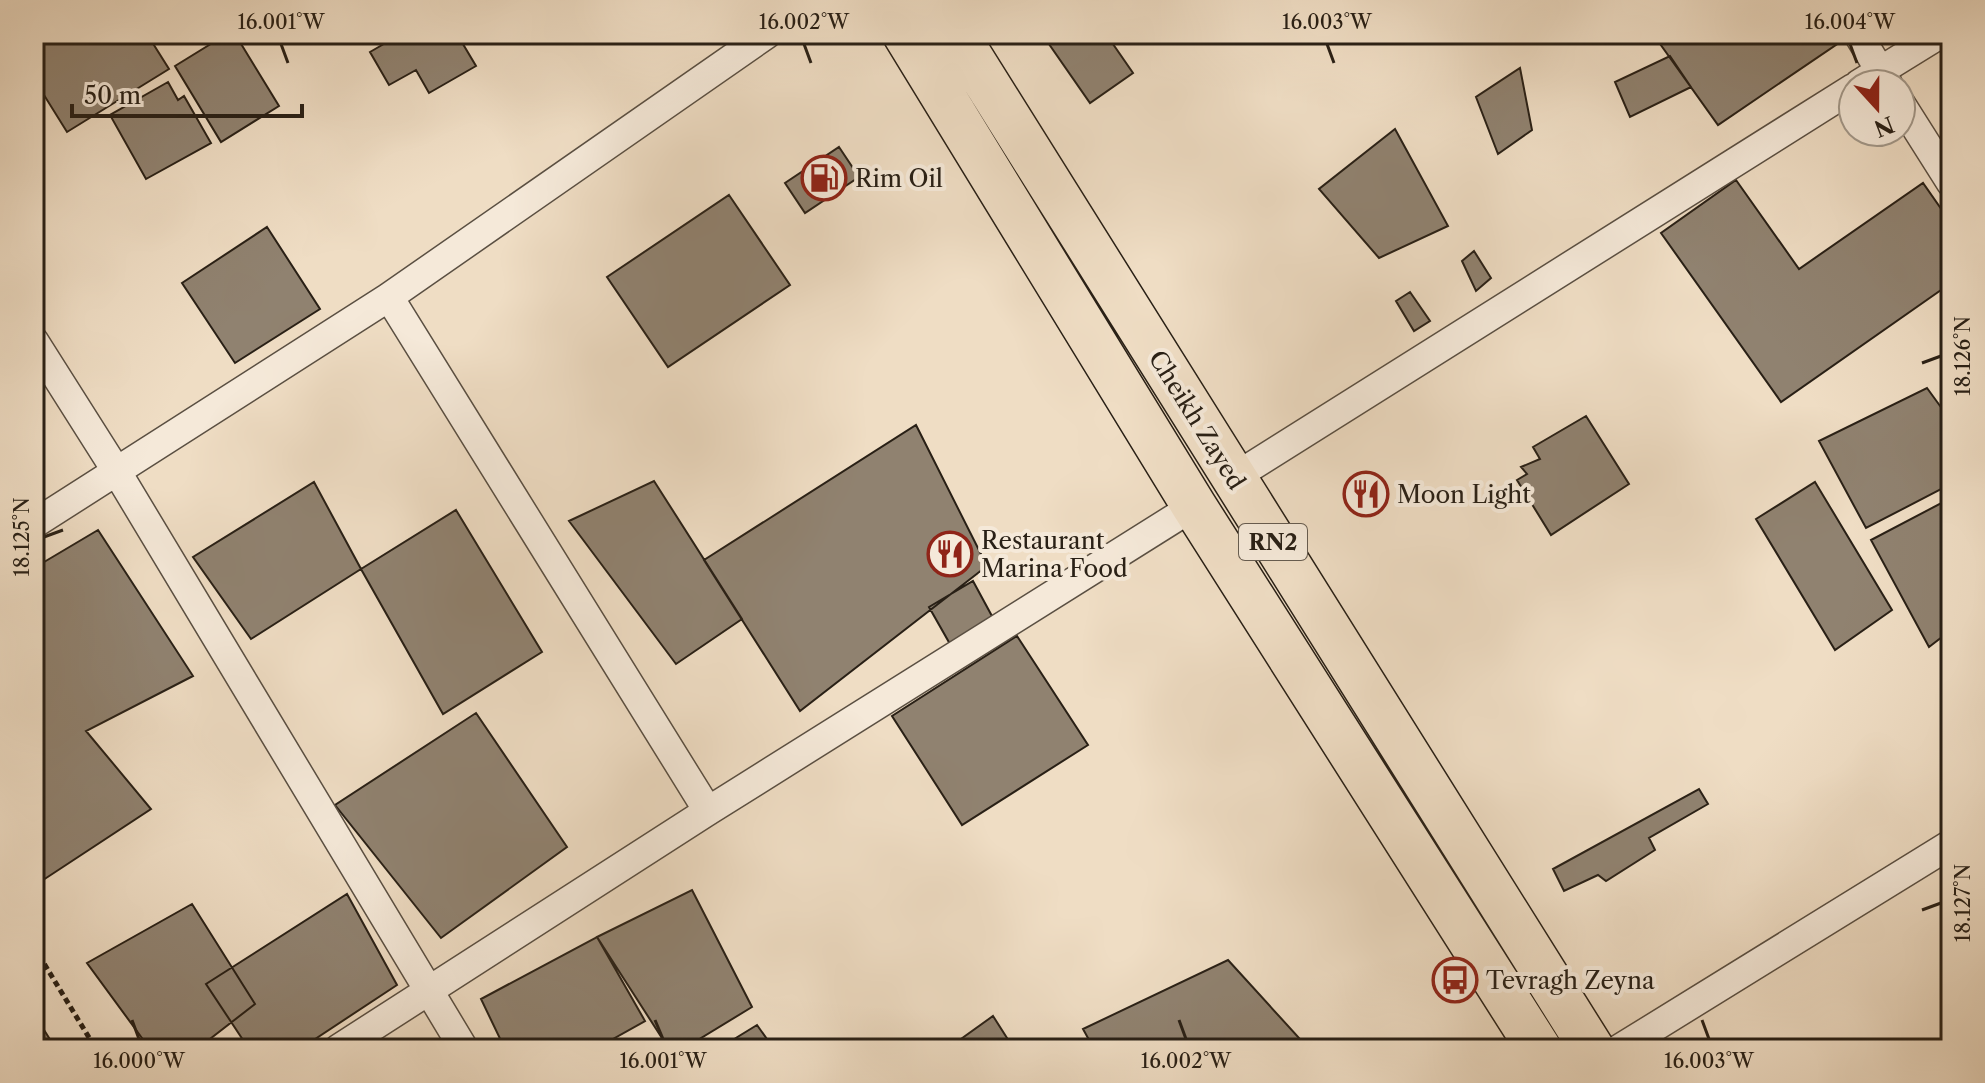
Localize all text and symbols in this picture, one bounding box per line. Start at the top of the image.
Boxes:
text: 16.001°W [237,10,326,34]
text: 16.002°W [759,10,850,34]
text: 16.003°W [1282,10,1373,34]
text: 16.004°W [1805,10,1896,34]
scale bar [72,68,302,118]
north arrow [1837,68,1917,148]
text: 50 m [84,81,141,110]
text: N [1870,110,1898,142]
fuel station icon: Rim Oil [800,154,848,202]
place label: Rim Oil [855,164,943,193]
text: 18.126°N [1951,316,1975,396]
street label: Cheikh Zayed [1143,345,1252,495]
restaurant icon: Moon Light [1342,470,1390,518]
place label: Moon Light [1397,480,1531,509]
text: 18.125°N [10,497,34,577]
road number: RN2 [1239,524,1307,560]
place label: Restaurant Marina Food [981,526,1128,583]
restaurant icon: Restaurant Marina Food [926,530,974,578]
text: 18.127°N [1951,864,1975,942]
bus stop icon: Tevragh Zeyna [1431,956,1479,1004]
place label: Tevragh Zeyna [1486,966,1655,995]
text: 16.000°W [93,1049,186,1073]
text: 16.001°W [619,1049,708,1073]
text: 16.002°W [1141,1049,1232,1073]
text: 16.003°W [1664,1049,1755,1073]

